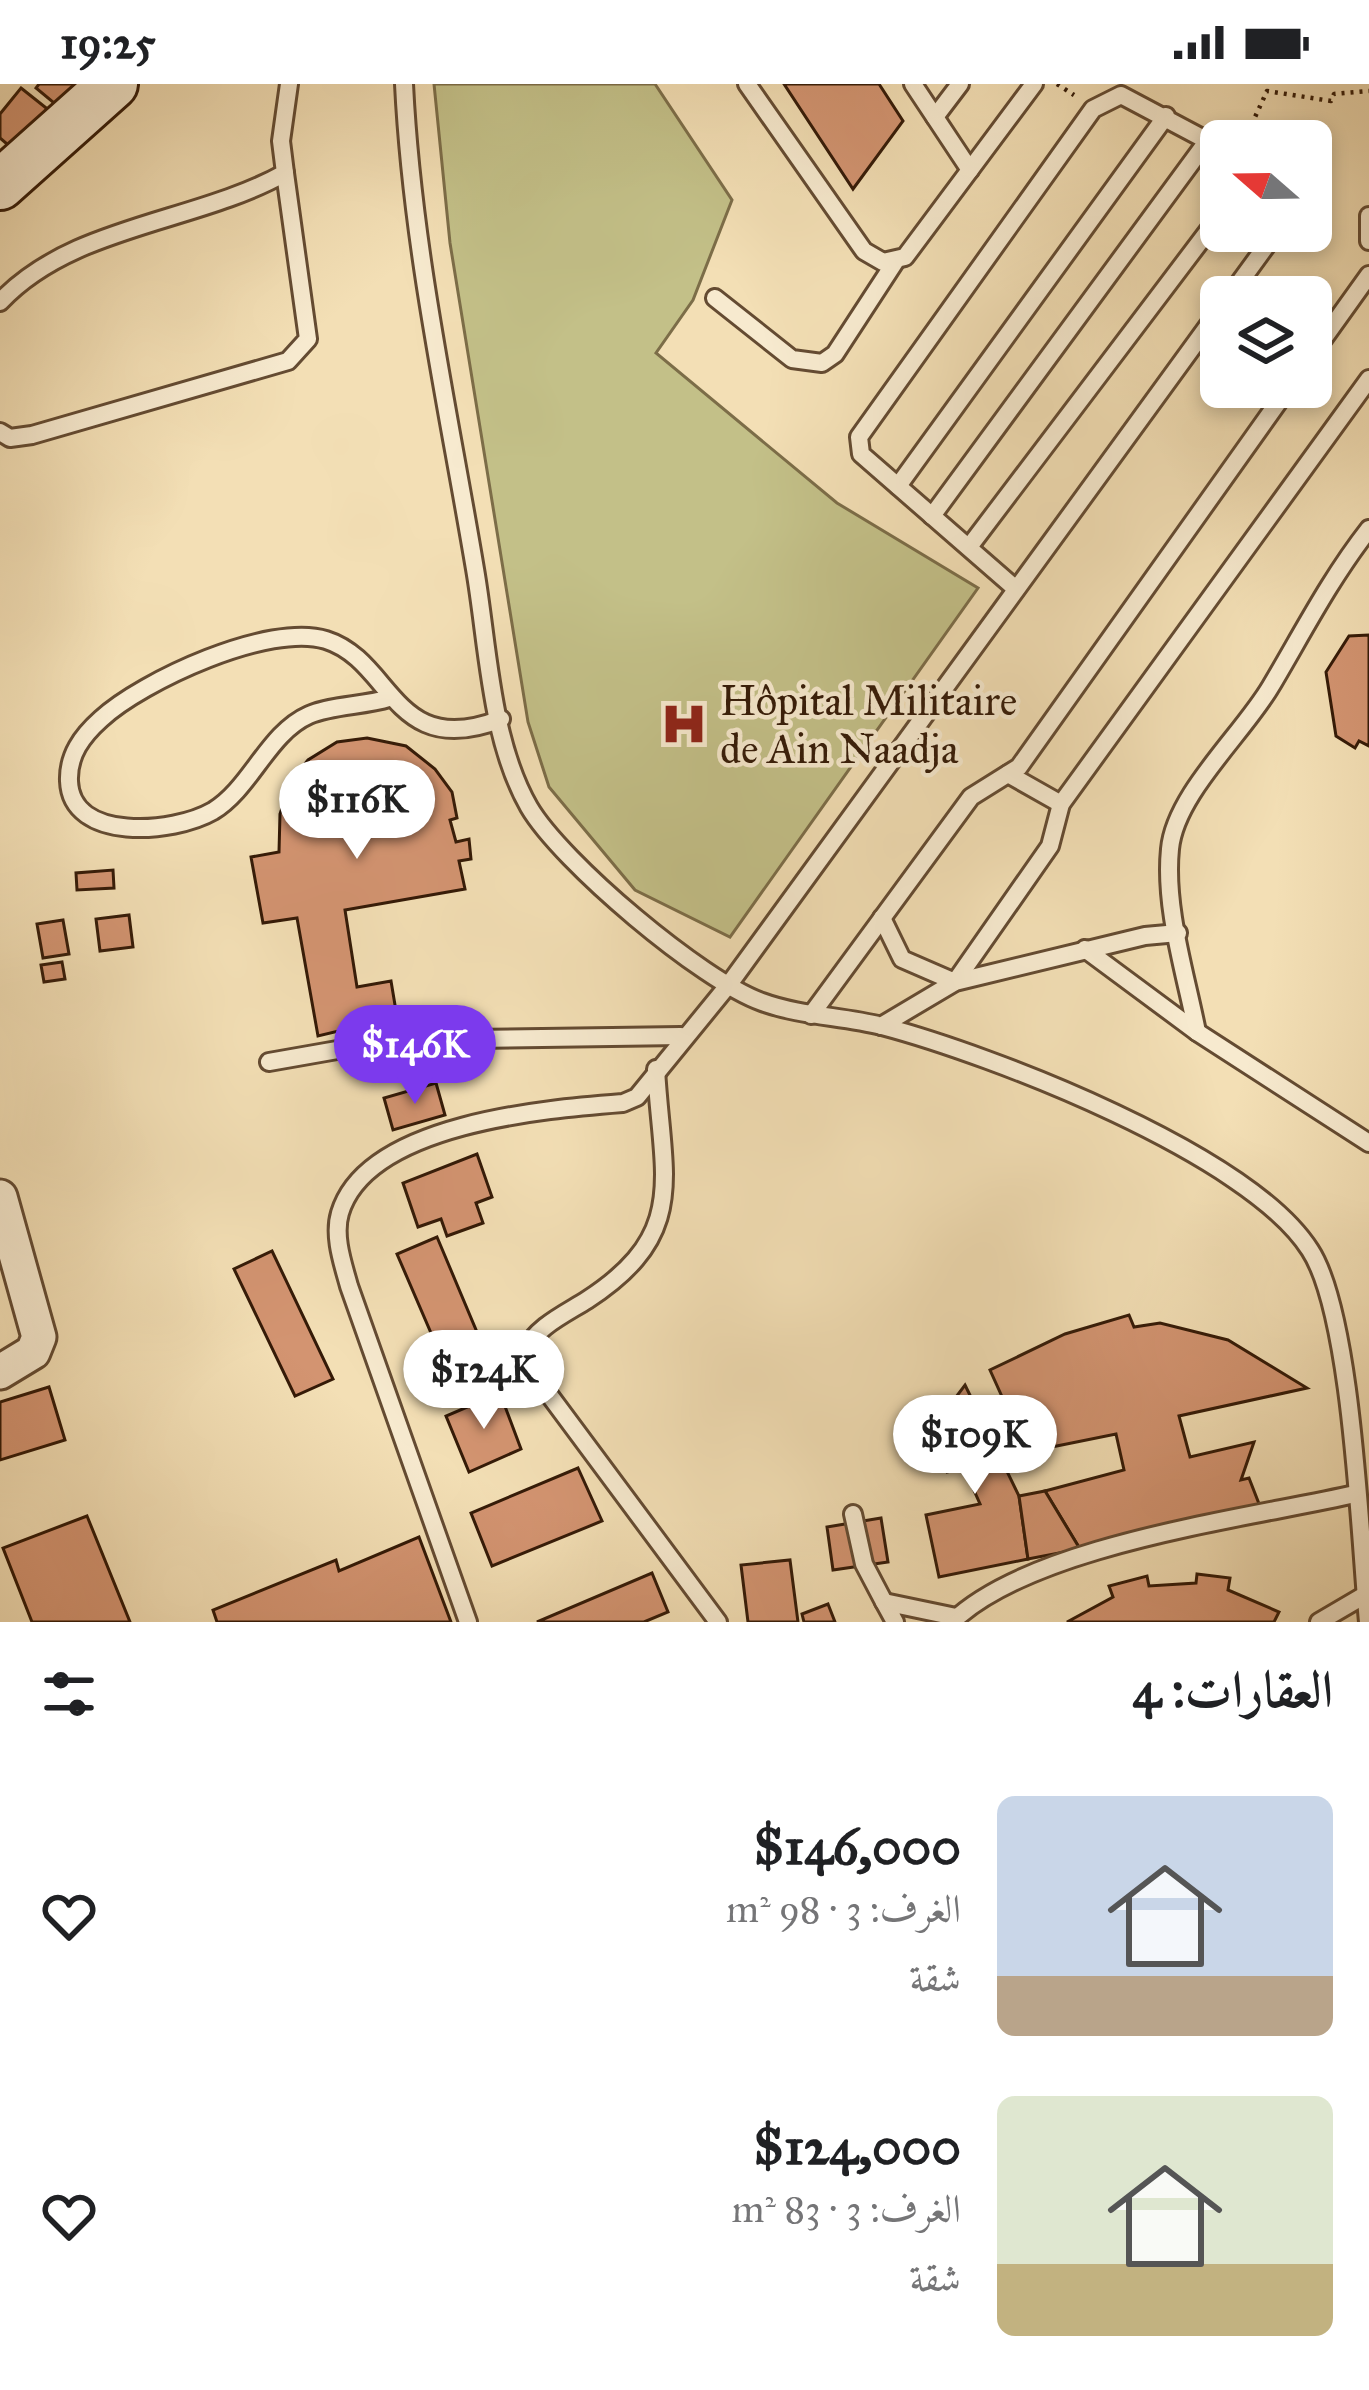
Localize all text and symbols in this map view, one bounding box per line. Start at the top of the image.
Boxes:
text: 19:25 [60,15,156,70]
north arrow [1200,120,1332,252]
map controls [1200,120,1332,408]
button: layers [1200,276,1332,408]
place label: Hôpital Militaire de Ain Naadja [720,675,1017,775]
hospital icon: Hôpital Militaire de Ain Naadja [659,699,709,749]
pin: $116K [273,760,441,862]
text: $116K [306,775,408,823]
pin: $146K [331,1005,499,1107]
text: $146K [361,1020,469,1068]
pin: $124K [400,1330,568,1432]
text: $124K [430,1345,538,1393]
pin: $109K [891,1395,1059,1497]
text: $109K [920,1410,1030,1458]
text: العقارات: 4 [1132,1659,1333,1721]
icon: filters [36,1661,102,1727]
text: $146,000 [753,1816,961,1878]
icon: home [1093,1844,1237,1988]
icon: heart [36,1883,102,1949]
text: الغرف: 3 · 98 m² [726,1885,961,1933]
text: شقة [909,1954,961,2002]
text: $124,000 [753,2116,961,2178]
icon: home [1093,2144,1237,2288]
icon: heart [36,2183,102,2249]
text: الغرف: 3 · 83 m² [732,2185,961,2233]
text: شقة [909,2254,961,2302]

